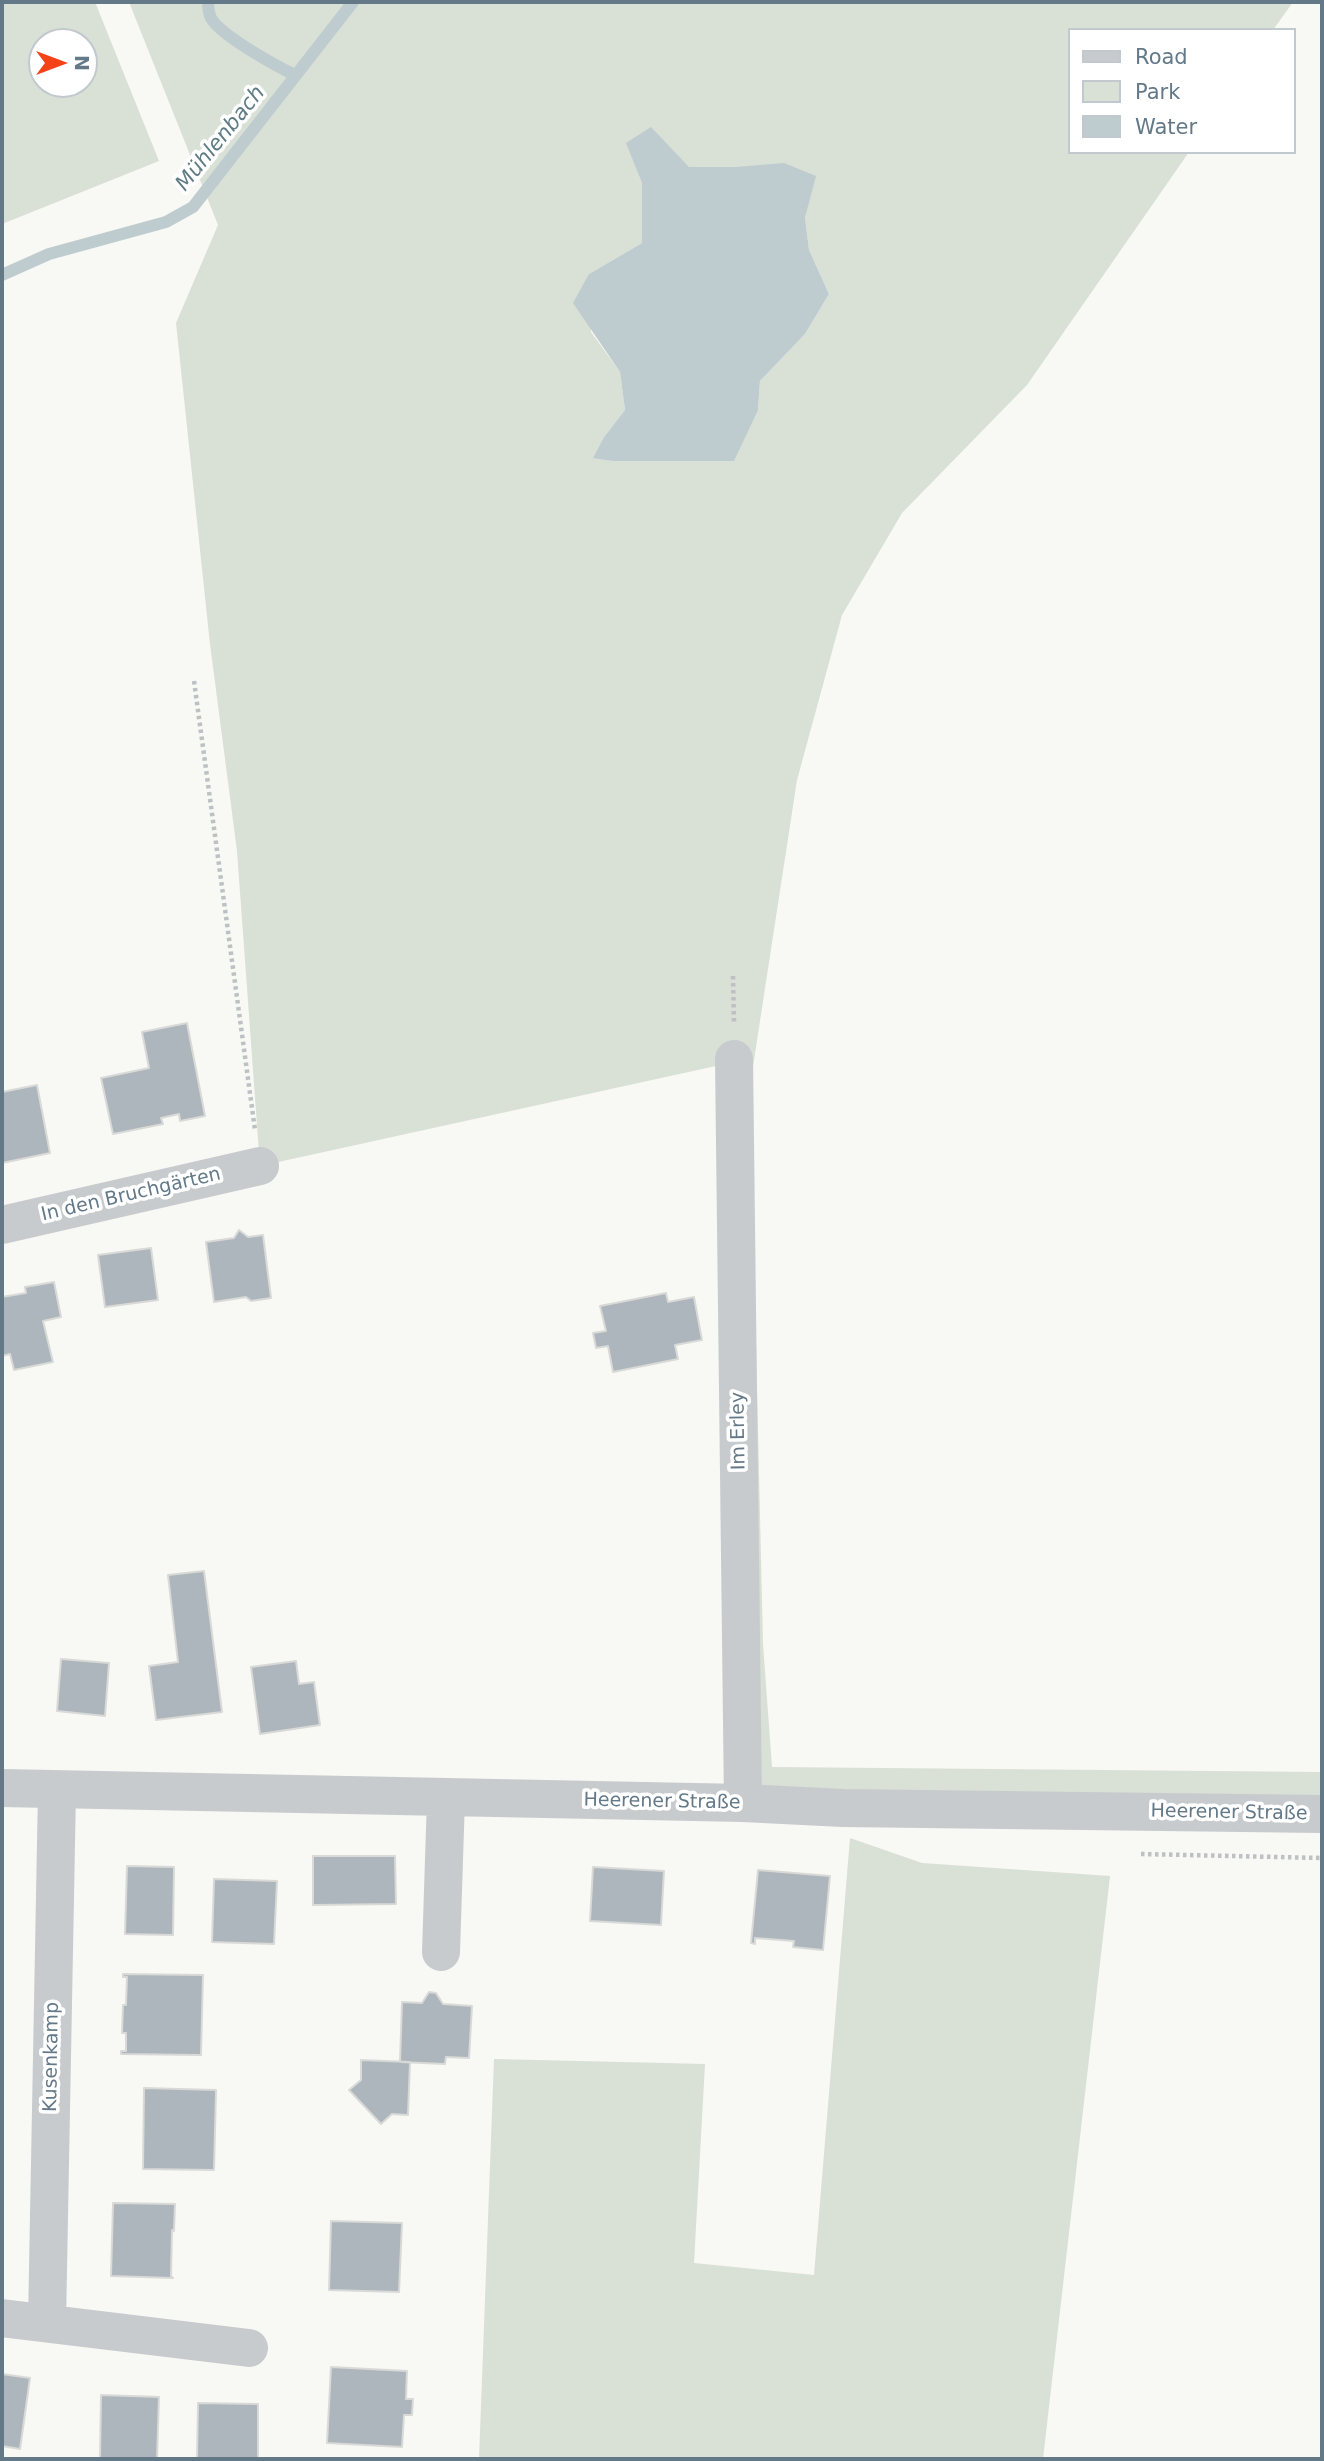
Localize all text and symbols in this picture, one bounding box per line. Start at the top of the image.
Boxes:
north arrow [28,28,98,98]
legend [1068,28,1296,154]
text: Road [1135,45,1188,69]
text: N [71,55,93,71]
text: Park [1135,80,1180,104]
water label: Mühlenbach [171,81,271,197]
text: Water [1135,115,1197,139]
street label: In den Bruchgärten [39,1163,223,1227]
street label: Im Erley [727,1392,751,1470]
street label: Heerener Straße [583,1789,741,1815]
street label: Heerener Straße [1150,1800,1308,1826]
street label: Kusenkamp [40,2002,64,2112]

